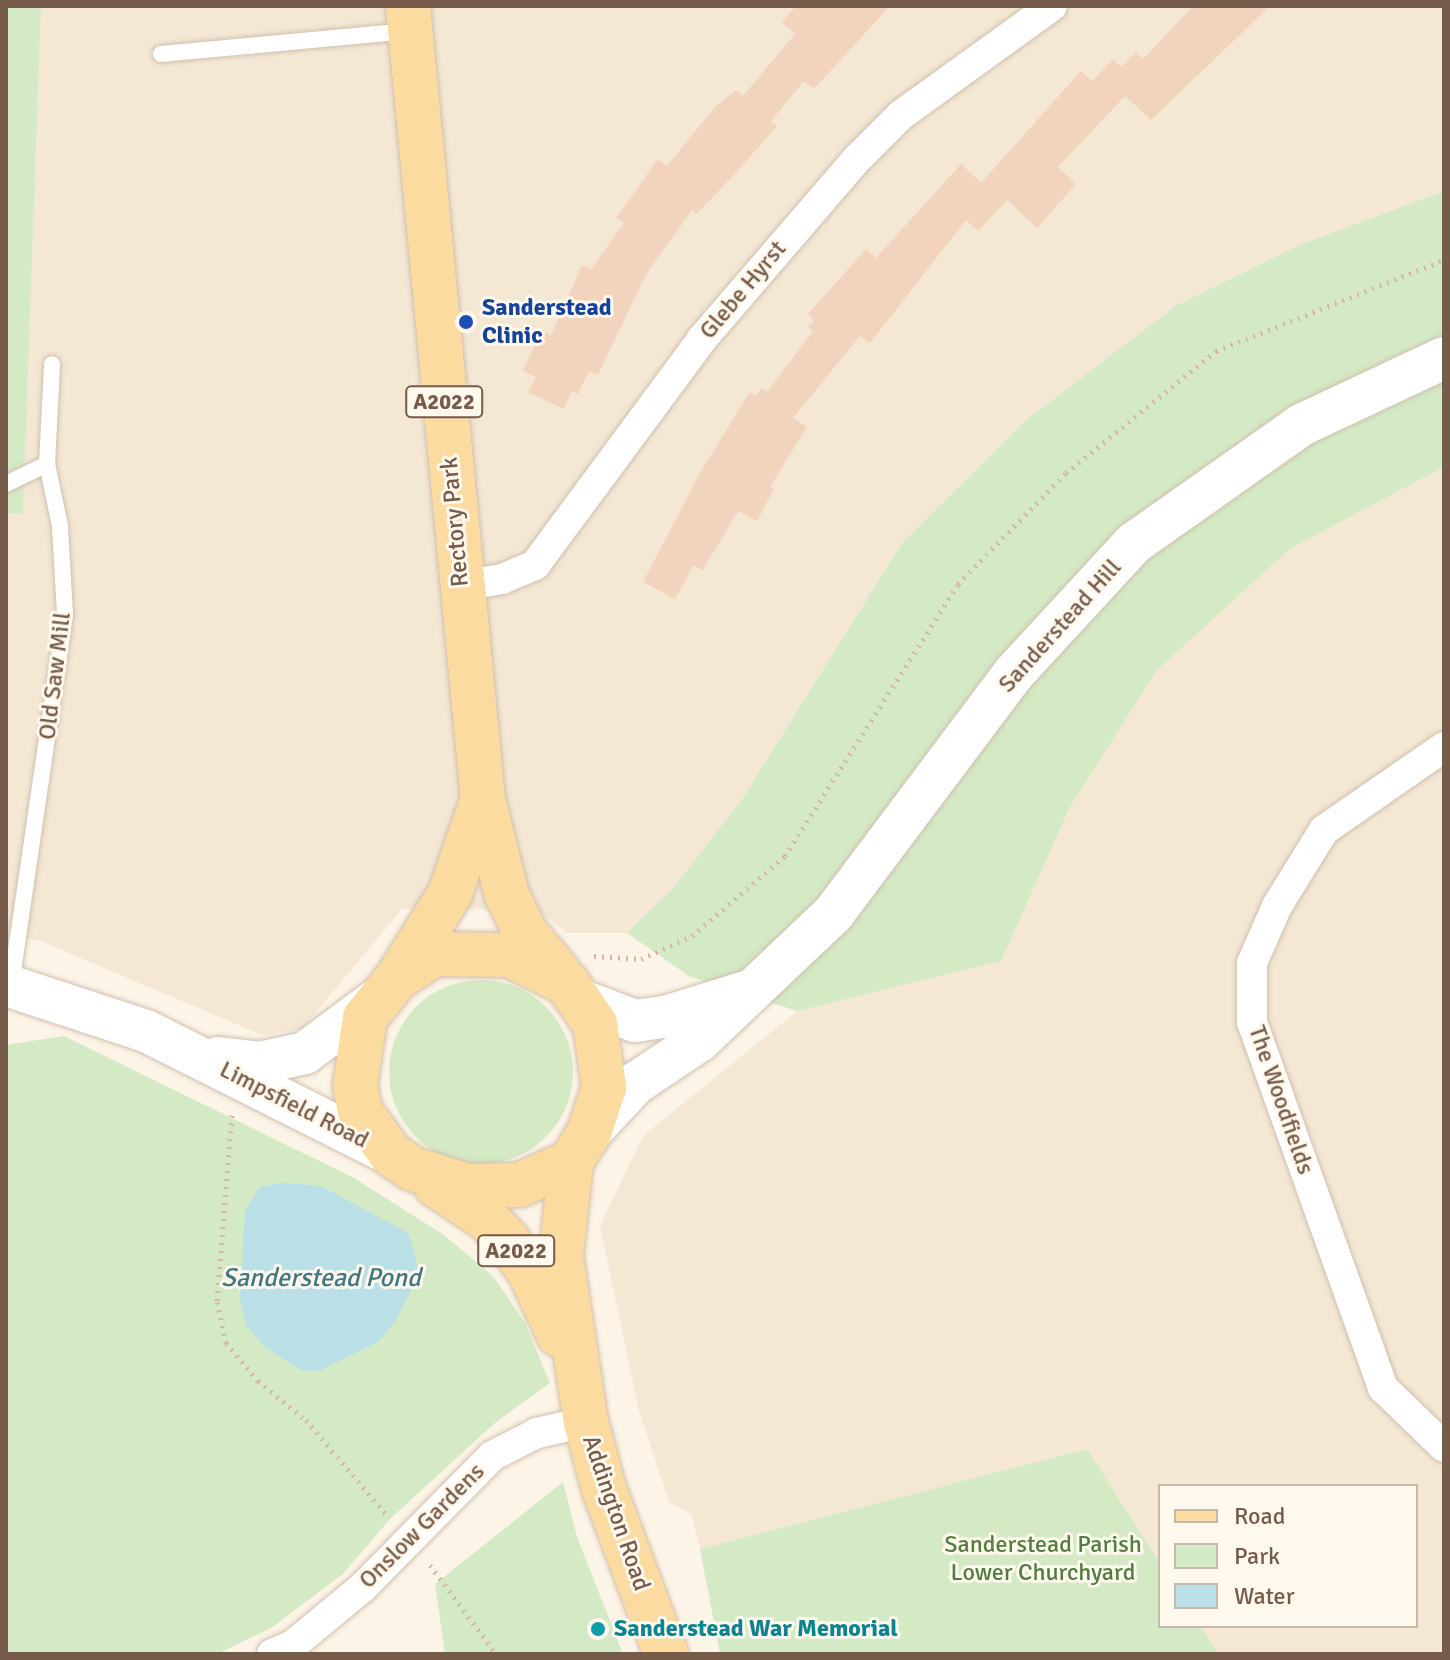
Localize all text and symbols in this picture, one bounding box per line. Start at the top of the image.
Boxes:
street label: Glebe Hyrst [694,235,792,345]
place label: Sanderstead Clinic [482,294,612,350]
marker: Sanderstead Clinic [457,313,475,331]
road number: A2022 [404,384,484,420]
street label: Rectory Park [435,456,475,588]
street label: Sanderstead Hill [993,553,1127,699]
street label: Old Saw Mill [33,611,77,741]
street label: The Woodfields [1242,1022,1320,1178]
street label: Limpsfield Road [215,1055,373,1155]
road number: A2022 [476,1233,556,1269]
water label: Sanderstead Pond [221,1263,421,1295]
street label: Addington Road [576,1431,656,1595]
street label: Onslow Gardens [353,1457,491,1595]
legend [1158,1484,1418,1628]
text: Road [1234,1501,1285,1531]
park label: Sanderstead Parish Lower Churchyard [944,1531,1142,1587]
text: Park [1234,1541,1280,1571]
text: Water [1234,1581,1294,1611]
place label: Sanderstead War Memorial [614,1615,898,1643]
marker: Sanderstead War Memorial [589,1620,607,1638]

